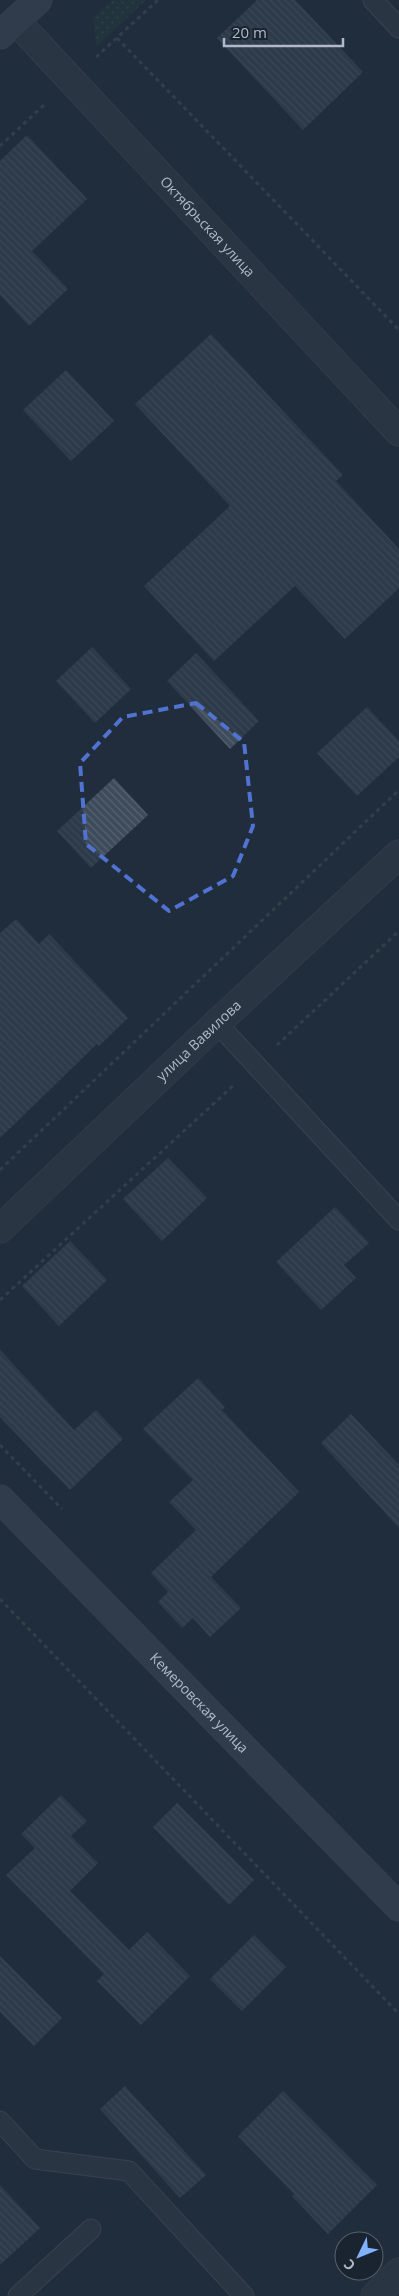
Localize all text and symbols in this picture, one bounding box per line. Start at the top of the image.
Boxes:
scale bar [224,15,343,47]
text: 20 m [232,22,267,42]
street label: Октябрьская улица [156,172,260,281]
street label: улица Вавилова [152,995,245,1085]
street label: Кемеровская улица [146,1648,253,1757]
north arrow [334,2231,384,2281]
text: С [339,2255,359,2275]

